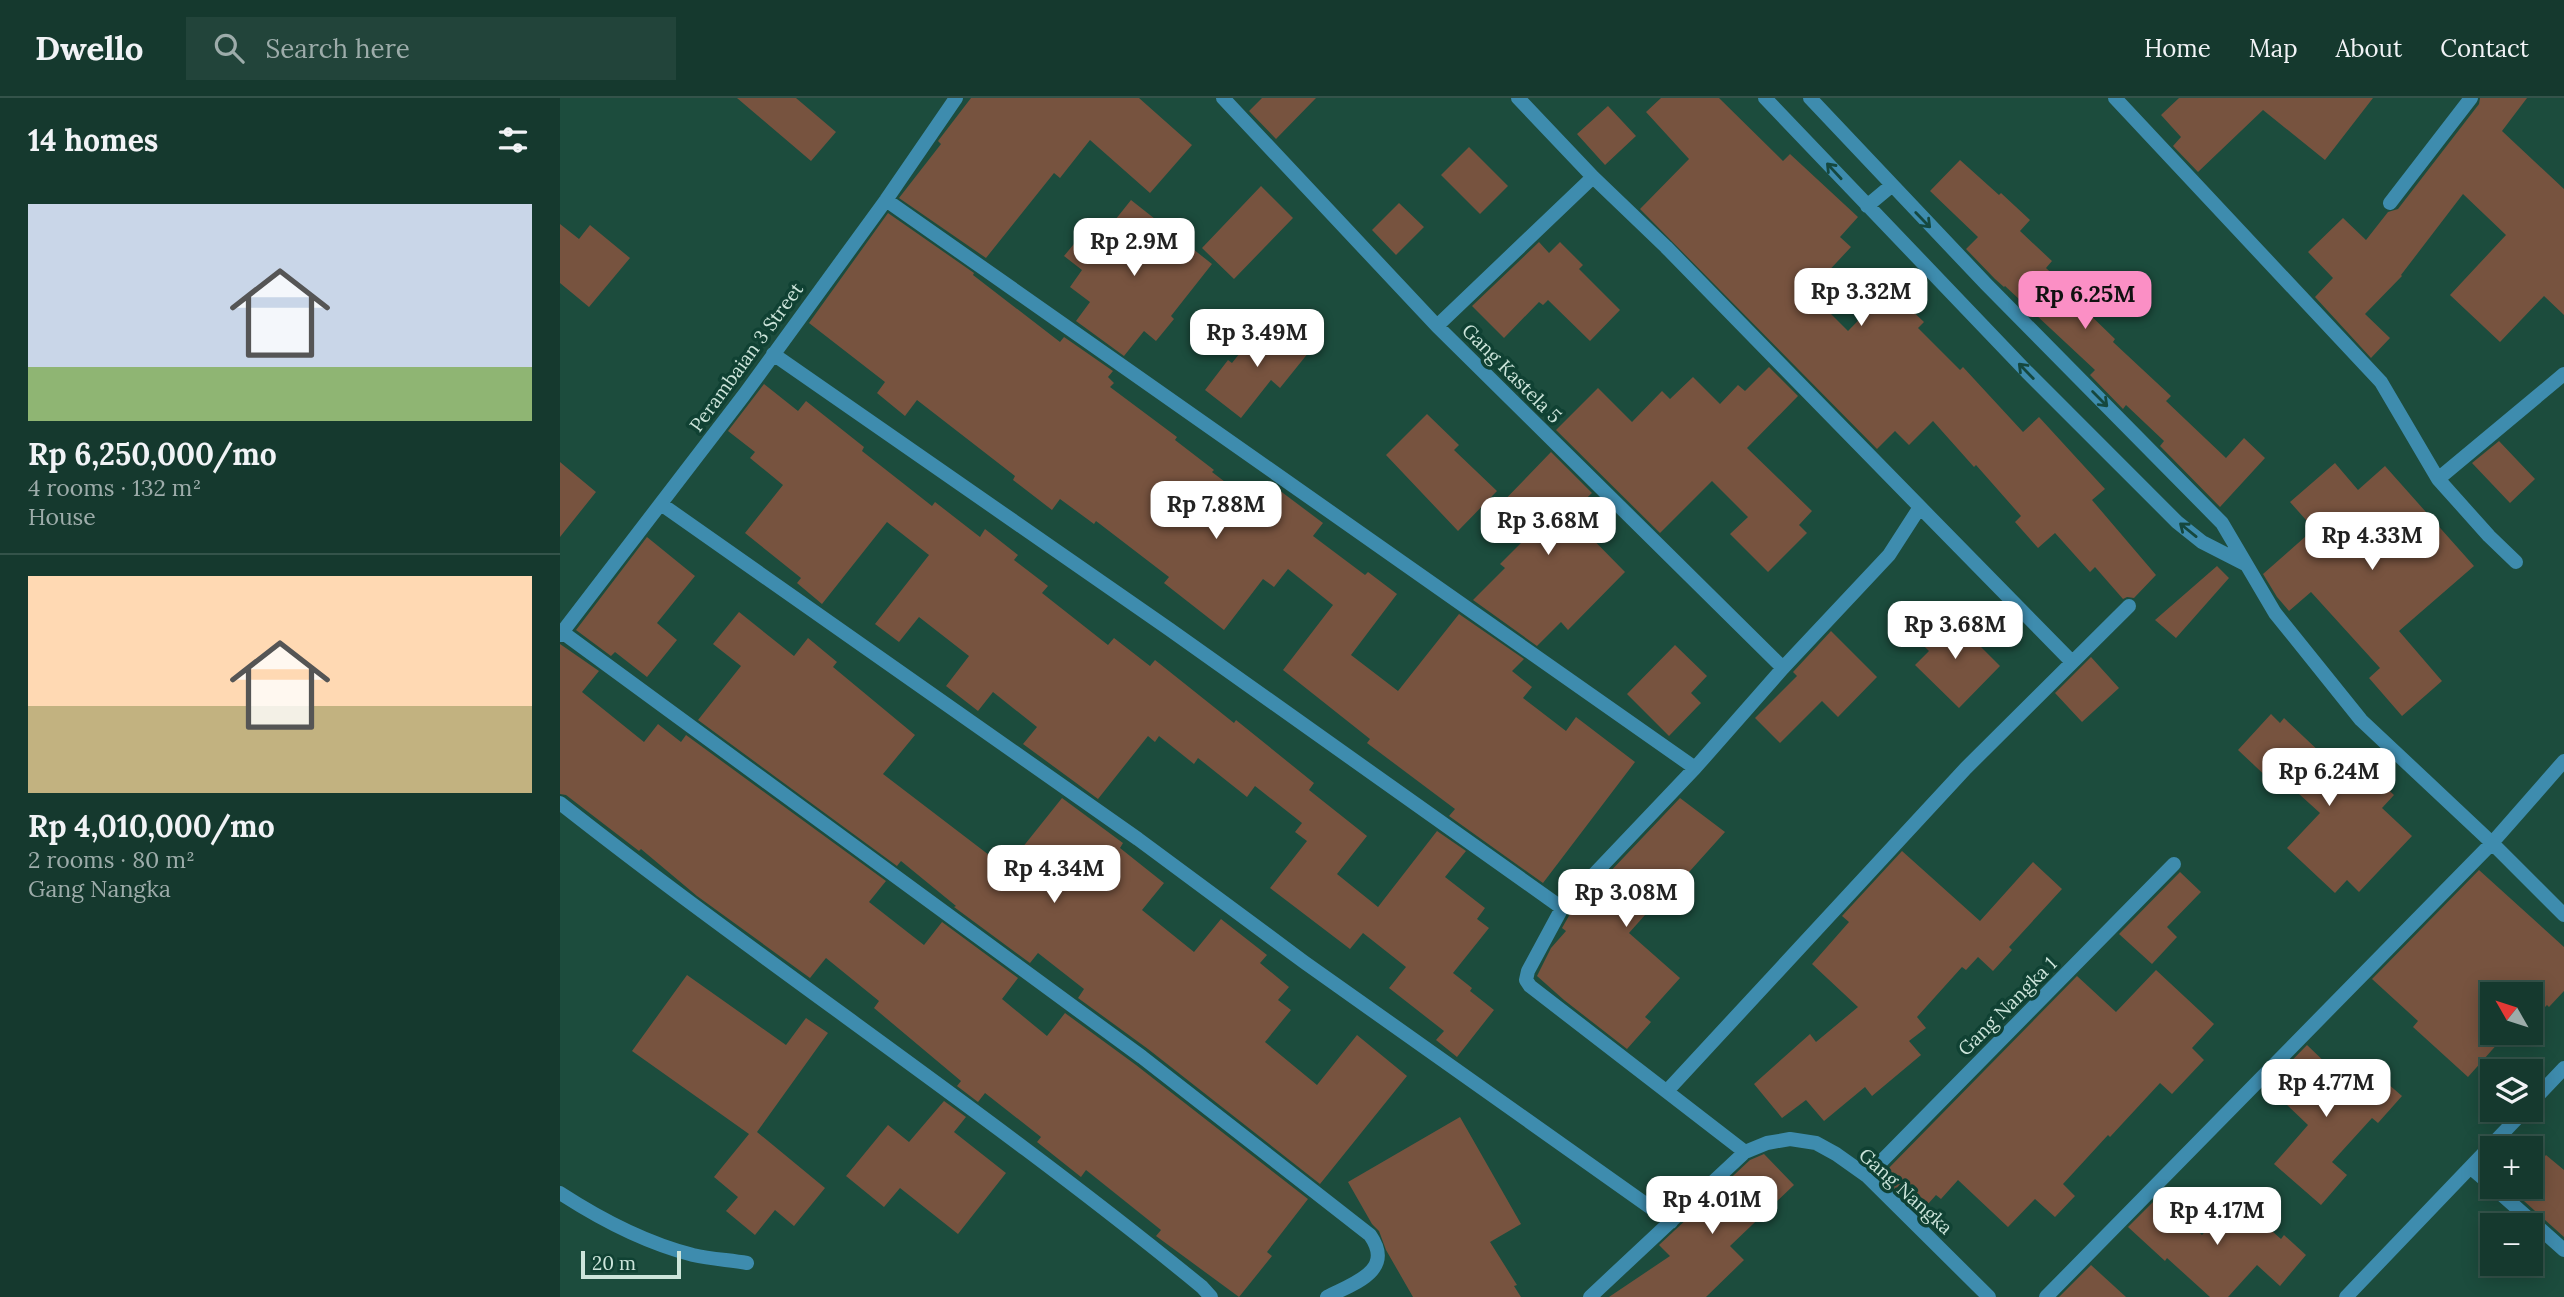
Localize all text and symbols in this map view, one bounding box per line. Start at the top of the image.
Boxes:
search box [186,17,676,80]
text: Dwello [35,27,144,69]
icon: search [210,29,248,67]
text: Search here [266,32,410,65]
text: Home [2144,33,2211,64]
text: Map [2249,33,2298,64]
text: About [2336,33,2402,64]
text: Contact [2440,33,2529,64]
text: 14 homes [28,121,158,159]
icon: filters [494,121,532,159]
one-way arrow [1825,163,1842,180]
one-way arrow [1915,211,1932,228]
pin: Rp 2.9M [1069,218,1199,278]
text: Rp 2.9M [1090,226,1178,255]
icon: home [217,250,343,376]
pin: Rp 3.32M [1789,268,1933,328]
pin: Rp 6.25M [2013,272,2157,331]
text: Rp 3.32M [1810,276,1912,305]
street label: Perambaian 3 Street [684,277,809,436]
text: Rp 6.25M [2034,279,2136,308]
pin: Rp 3.49M [1185,310,1329,369]
text: Rp 3.49M [1206,317,1308,346]
street label: Gang Kastela 5 [1457,318,1567,428]
one-way arrow [2017,362,2034,379]
one-way arrow [2092,390,2109,407]
text: Rp 6,250,000/mo [28,435,277,473]
text: 4 rooms · 132 m² [28,473,201,502]
pin: Rp 7.88M [1144,482,1288,541]
text: Rp 7.88M [1167,489,1265,518]
pin: Rp 3.68M [1476,498,1620,557]
text: House [28,502,96,531]
text: Rp 3.68M [1497,505,1599,534]
pin: Rp 4.33M [2300,512,2444,572]
text: Rp 4.33M [2321,520,2423,549]
one-way arrow [2179,523,2197,538]
pin: Rp 3.68M [1883,602,2027,661]
text: Rp 3.68M [1904,609,2006,638]
icon: home [217,622,343,748]
pin: Rp 6.24M [2257,748,2401,808]
text: Rp 6.24M [2278,756,2380,785]
text: Rp 4,010,000/mo [28,807,275,845]
text: 2 rooms · 80 m² [28,845,195,874]
pin: Rp 4.34M [982,846,1126,905]
text: Rp 4.34M [1003,853,1105,882]
pin: Rp 3.08M [1554,870,1698,929]
text: Gang Nangka [28,874,171,903]
text: Rp 3.08M [1574,877,1678,906]
street label: Gang Nangka 1 [1953,952,2061,1060]
north arrow [2480,982,2543,1045]
map controls [2480,982,2543,1276]
button: layers [2480,1059,2543,1122]
pin: Rp 4.77M [2254,1060,2398,1119]
text: Rp 4.77M [2277,1067,2375,1096]
button: + [2480,1136,2543,1199]
street label: Gang Nangka [1854,1143,1958,1240]
pin: Rp 4.01M [1640,1176,1784,1236]
text: Rp 4.01M [1662,1184,1762,1213]
pin: Rp 4.17M [2145,1188,2289,1247]
text: Rp 4.17M [2169,1195,2265,1224]
button: − [2480,1213,2543,1276]
scale bar [581,1248,681,1280]
text: 20 m [592,1251,636,1275]

